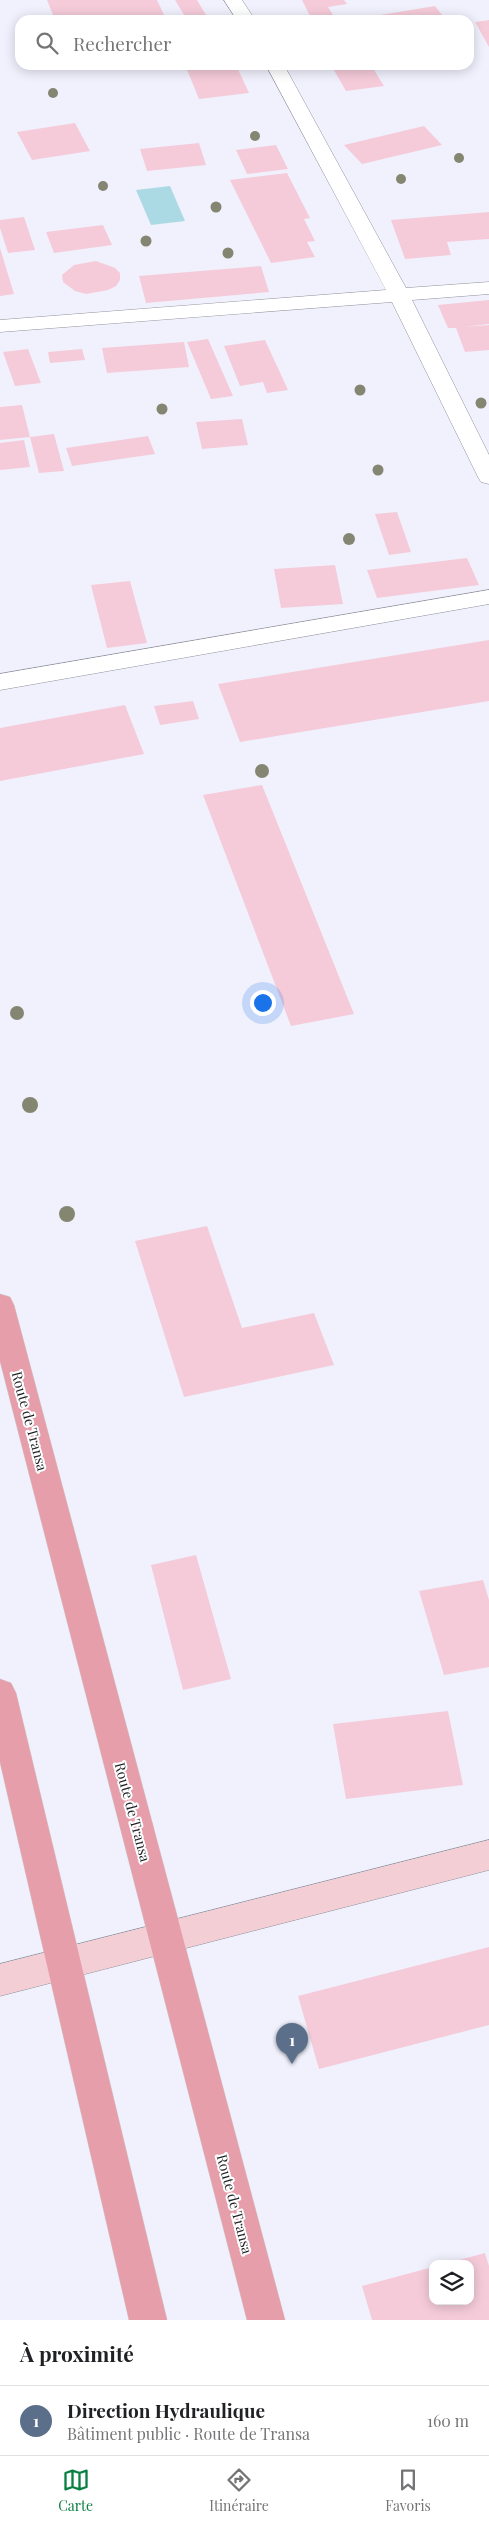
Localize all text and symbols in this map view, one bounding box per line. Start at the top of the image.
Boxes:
search box [15,15,474,70]
icon: search [33,29,61,57]
text: Rechercher [73,30,172,56]
your location [250,990,276,1016]
street label: Route de Transa [8,1369,52,1473]
street label: Route de Transa [111,1760,155,1864]
pin: 1 [276,2023,308,2064]
street label: Route de Transa [213,2152,257,2256]
map controls [429,2260,474,2305]
button: layers [429,2260,474,2305]
text: À proximité [20,2339,134,2367]
text: Direction Hydraulique [67,2397,265,2423]
text: 1 [33,2410,39,2431]
text: 160 m [427,2410,469,2431]
text: Bâtiment public · Route de Transa [67,2423,310,2444]
tab: Carte [58,2466,93,2515]
tab: Itinéraire [209,2466,269,2515]
tab: Favoris [385,2466,431,2515]

